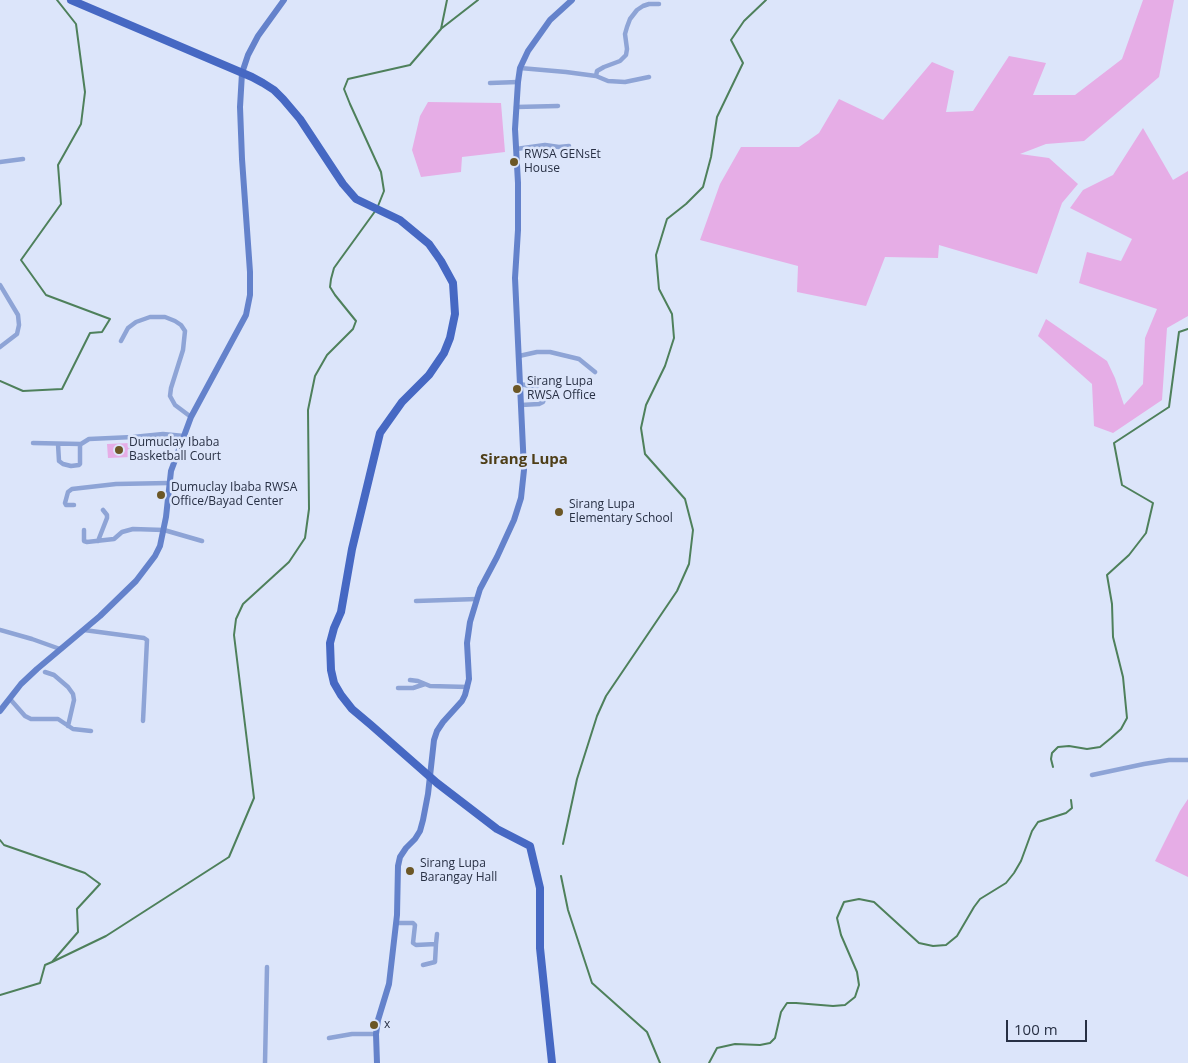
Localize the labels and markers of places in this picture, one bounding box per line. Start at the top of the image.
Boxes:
place label: RWSA GENsEt House [524,148,601,176]
marker: RWSA GENsEt House [508,156,520,168]
place label: Sirang Lupa RWSA Office [527,375,596,403]
marker: Sirang Lupa RWSA Office [511,383,523,395]
place label: Dumuclay Ibaba Basketball Court [129,436,221,464]
marker: Dumuclay Ibaba Basketball Court [113,444,125,456]
place label: Dumuclay Ibaba RWSA Office/Bayad Center [171,481,297,509]
marker: Dumuclay Ibaba RWSA Office/Bayad Center [155,489,167,501]
place label: Sirang Lupa Elementary School [569,498,673,526]
marker: Sirang Lupa Elementary School [553,506,565,518]
place label: Sirang Lupa Barangay Hall [420,857,497,885]
marker: Sirang Lupa Barangay Hall [404,865,416,877]
place label: x [384,1018,390,1032]
marker: x [368,1019,380,1031]

